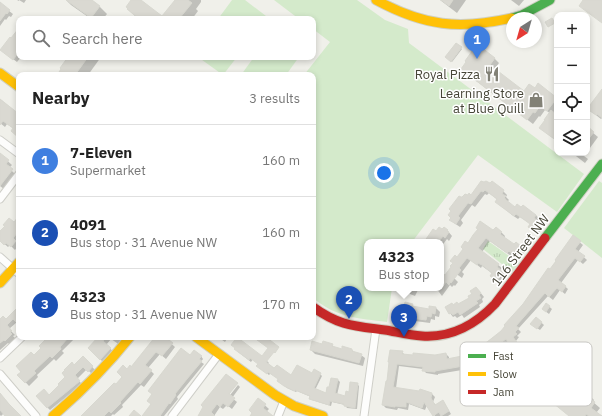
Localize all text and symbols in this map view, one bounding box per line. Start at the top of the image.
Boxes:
north arrow [506,12,542,48]
map controls [554,12,590,156]
button: + [554,12,590,48]
search box [16,16,316,60]
pin: 1 [464,26,490,59]
icon: search [30,27,52,49]
text: Search here [62,29,142,48]
button: − [554,48,590,84]
restaurant icon: Royal Pizza [483,65,501,83]
place label: Royal Pizza [415,66,480,83]
button: locate [554,84,590,120]
place label: Learning Store at Blue Quill [440,85,524,117]
text: Nearby [32,87,90,109]
text: 3 results [249,90,300,107]
shop icon: Learning Store at Blue Quill [527,91,545,109]
button: layers [554,120,590,156]
text: 7-Eleven [70,143,132,162]
text: 1 [41,152,49,169]
text: 160 m [262,152,300,169]
text: Supermarket [70,162,146,179]
your location [374,163,394,183]
street label: 116 Street NW [488,211,553,290]
text: 4091 [70,215,106,234]
text: 2 [41,224,49,241]
text: 160 m [262,224,300,241]
text: Bus stop · 31 Avenue NW [70,234,217,251]
popup [364,239,444,291]
text: 4323 [379,247,415,266]
text: Bus stop [379,266,429,283]
pin: 2 [336,286,362,319]
text: 4323 [70,287,106,306]
text: 3 [41,296,49,313]
text: 170 m [262,296,300,313]
pin: 3 [391,304,417,337]
text: Bus stop · 31 Avenue NW [70,306,217,323]
legend [460,342,592,406]
text: Fast [493,349,514,363]
text: Slow [493,367,517,381]
text: Jam [493,385,514,399]

